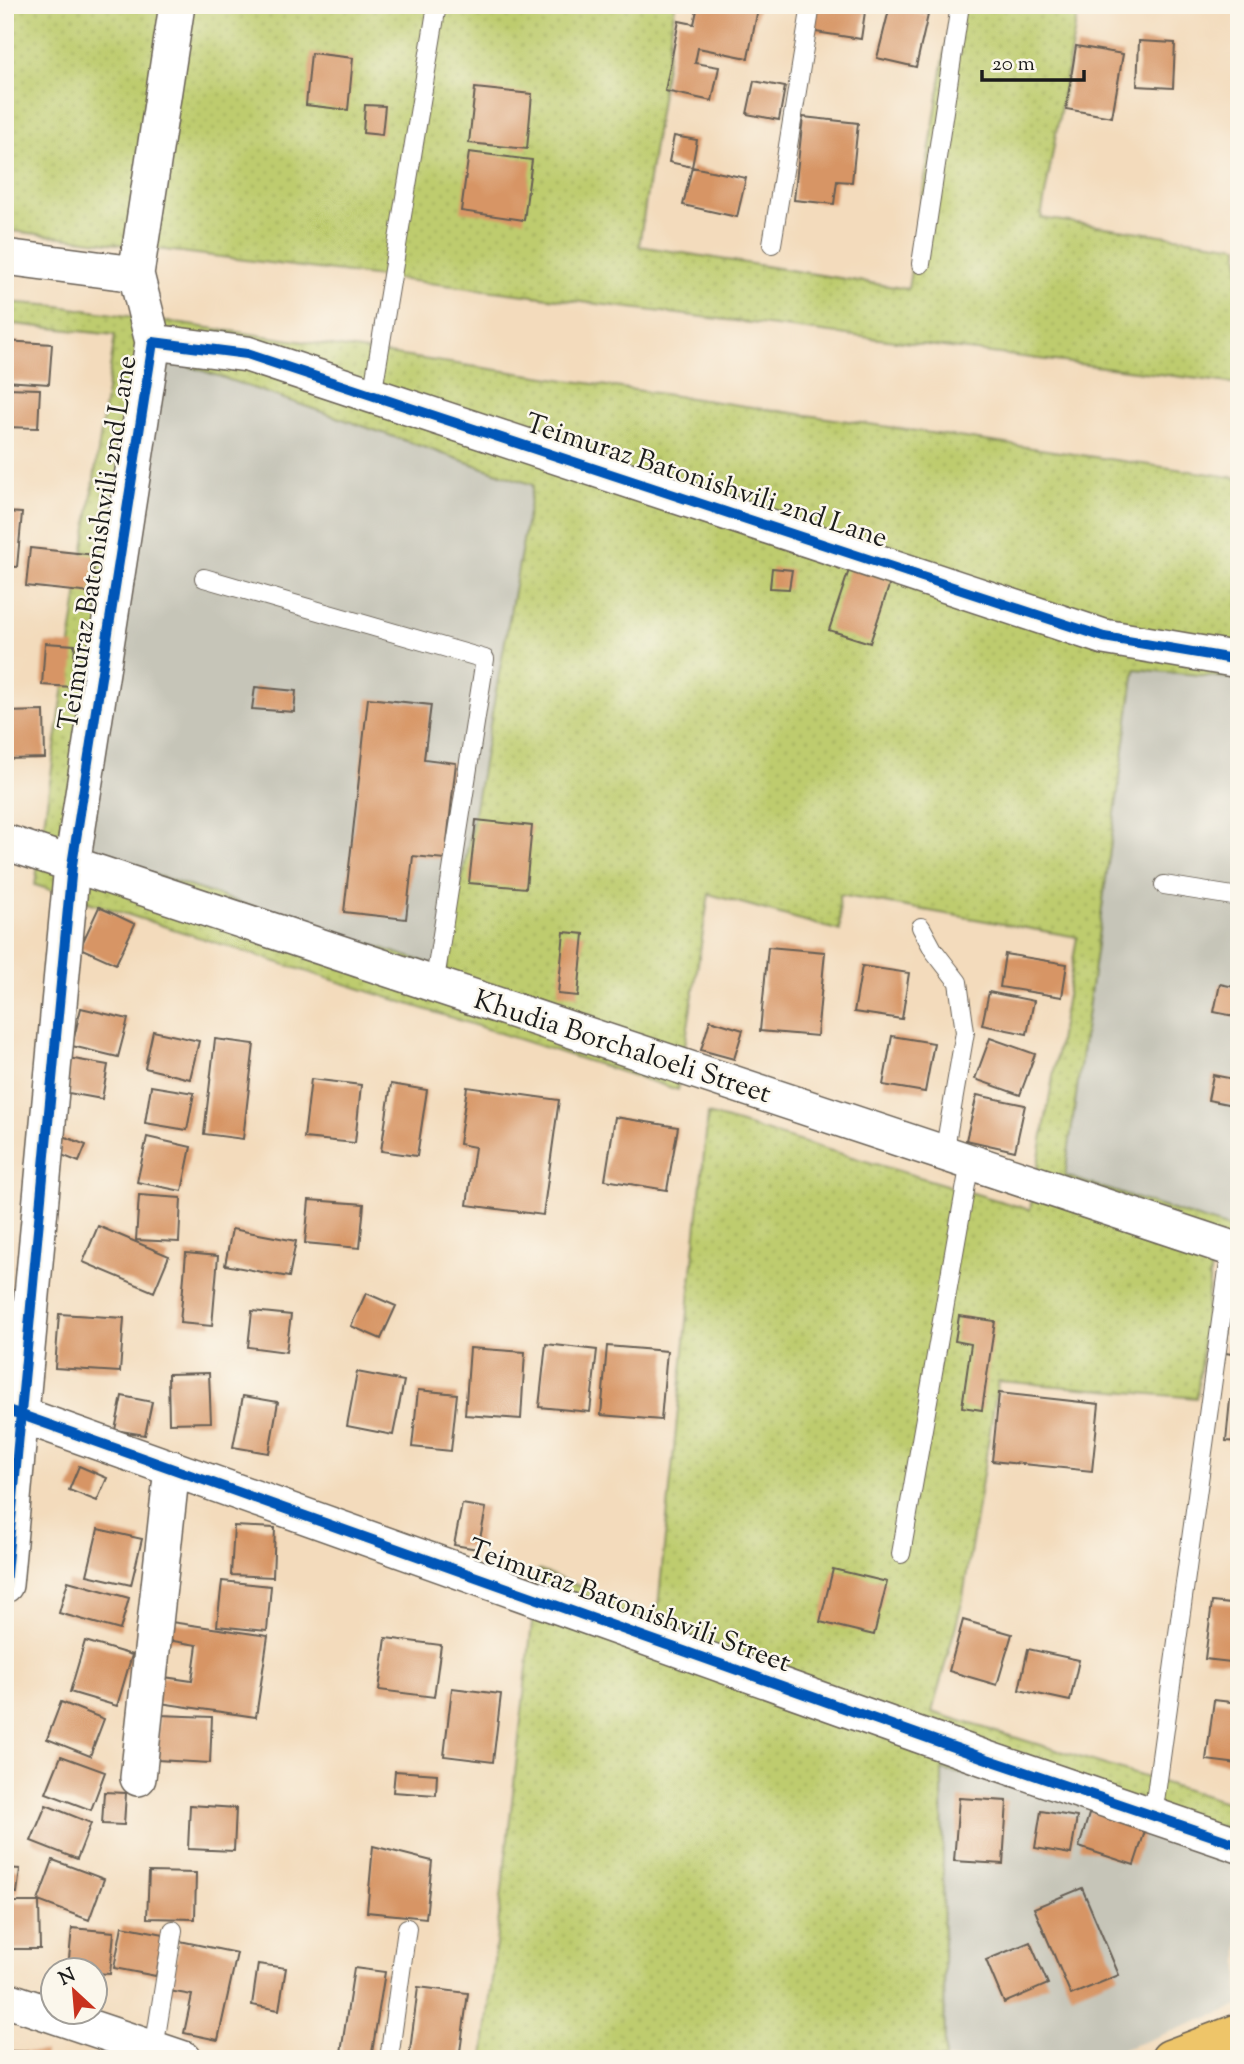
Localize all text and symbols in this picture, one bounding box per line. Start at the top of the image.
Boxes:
scale bar [982,38,1083,82]
text: 20 m [992,50,1035,80]
street label: Teimuraz Batonishvili 2nd Lane [50,353,148,733]
street label: Teimuraz Batonishvili 2nd Lane [520,404,892,560]
street label: Khudia Borchaloeli Street [468,981,776,1115]
street label: Teimuraz Batonishvili Street [462,1530,796,1684]
north arrow [38,1955,108,2025]
text: N [55,1963,80,1993]

